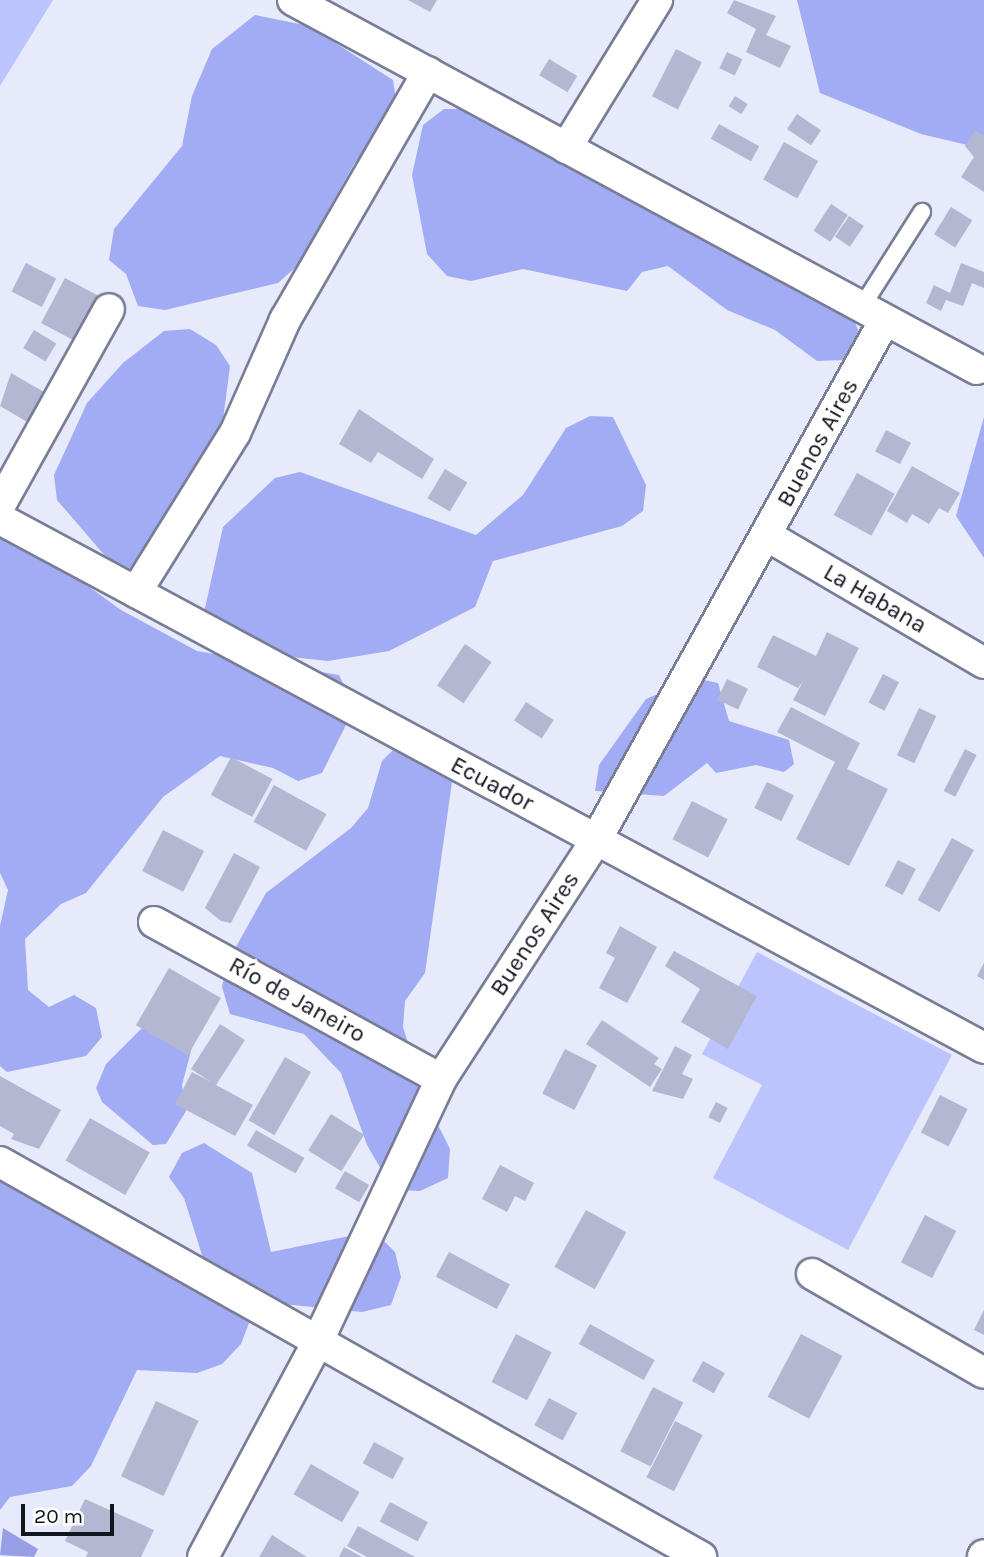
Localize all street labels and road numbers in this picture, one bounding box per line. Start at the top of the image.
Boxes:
street label: Buenos Aires [771,374,865,512]
street label: La Habana [818,558,932,640]
street label: Ecuador [446,750,538,818]
street label: Buenos Aires [484,867,586,1001]
street label: Río de Janeiro [224,951,370,1049]

